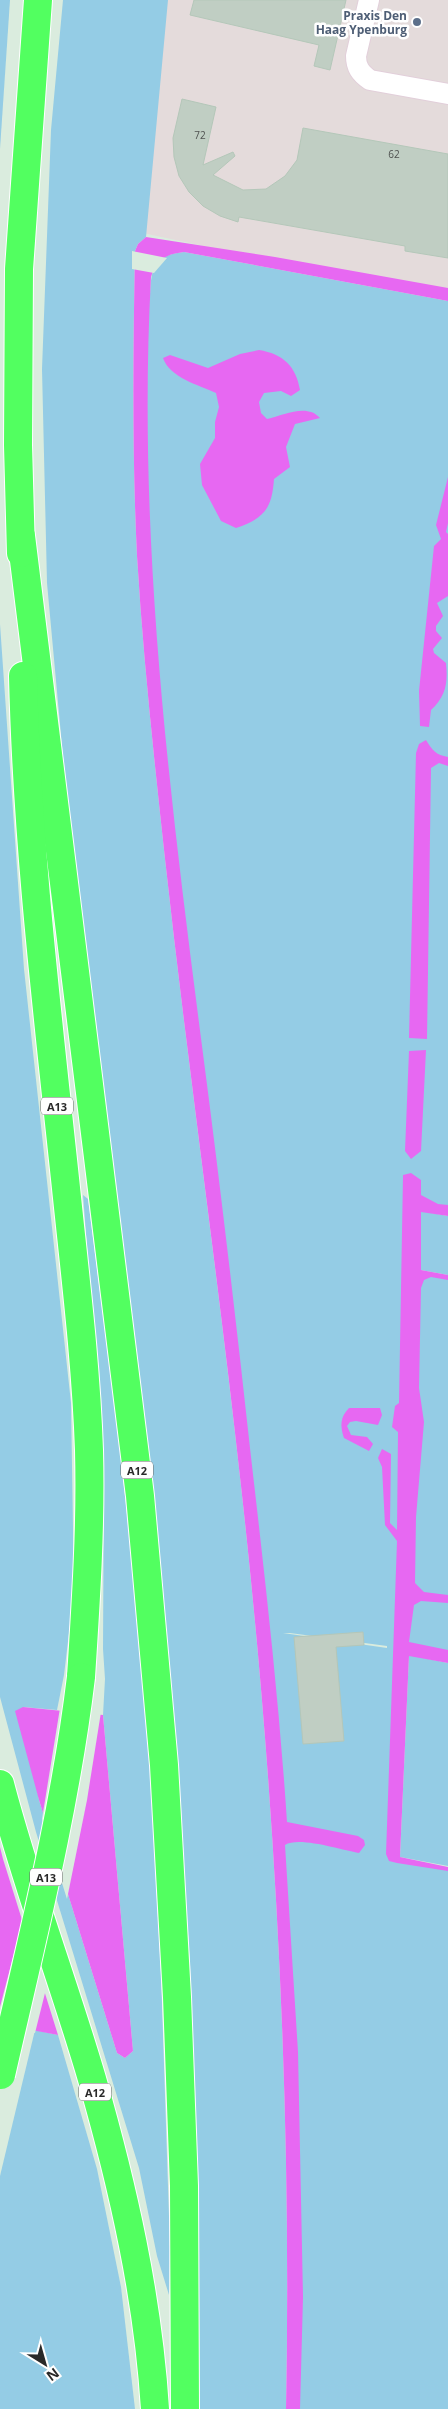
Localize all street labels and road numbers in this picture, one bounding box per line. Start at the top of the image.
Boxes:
road number: A13 [41,1098,73,1114]
road number: A12 [121,1462,153,1478]
road number: A13 [30,1868,62,1885]
road number: A12 [79,2084,111,2100]

